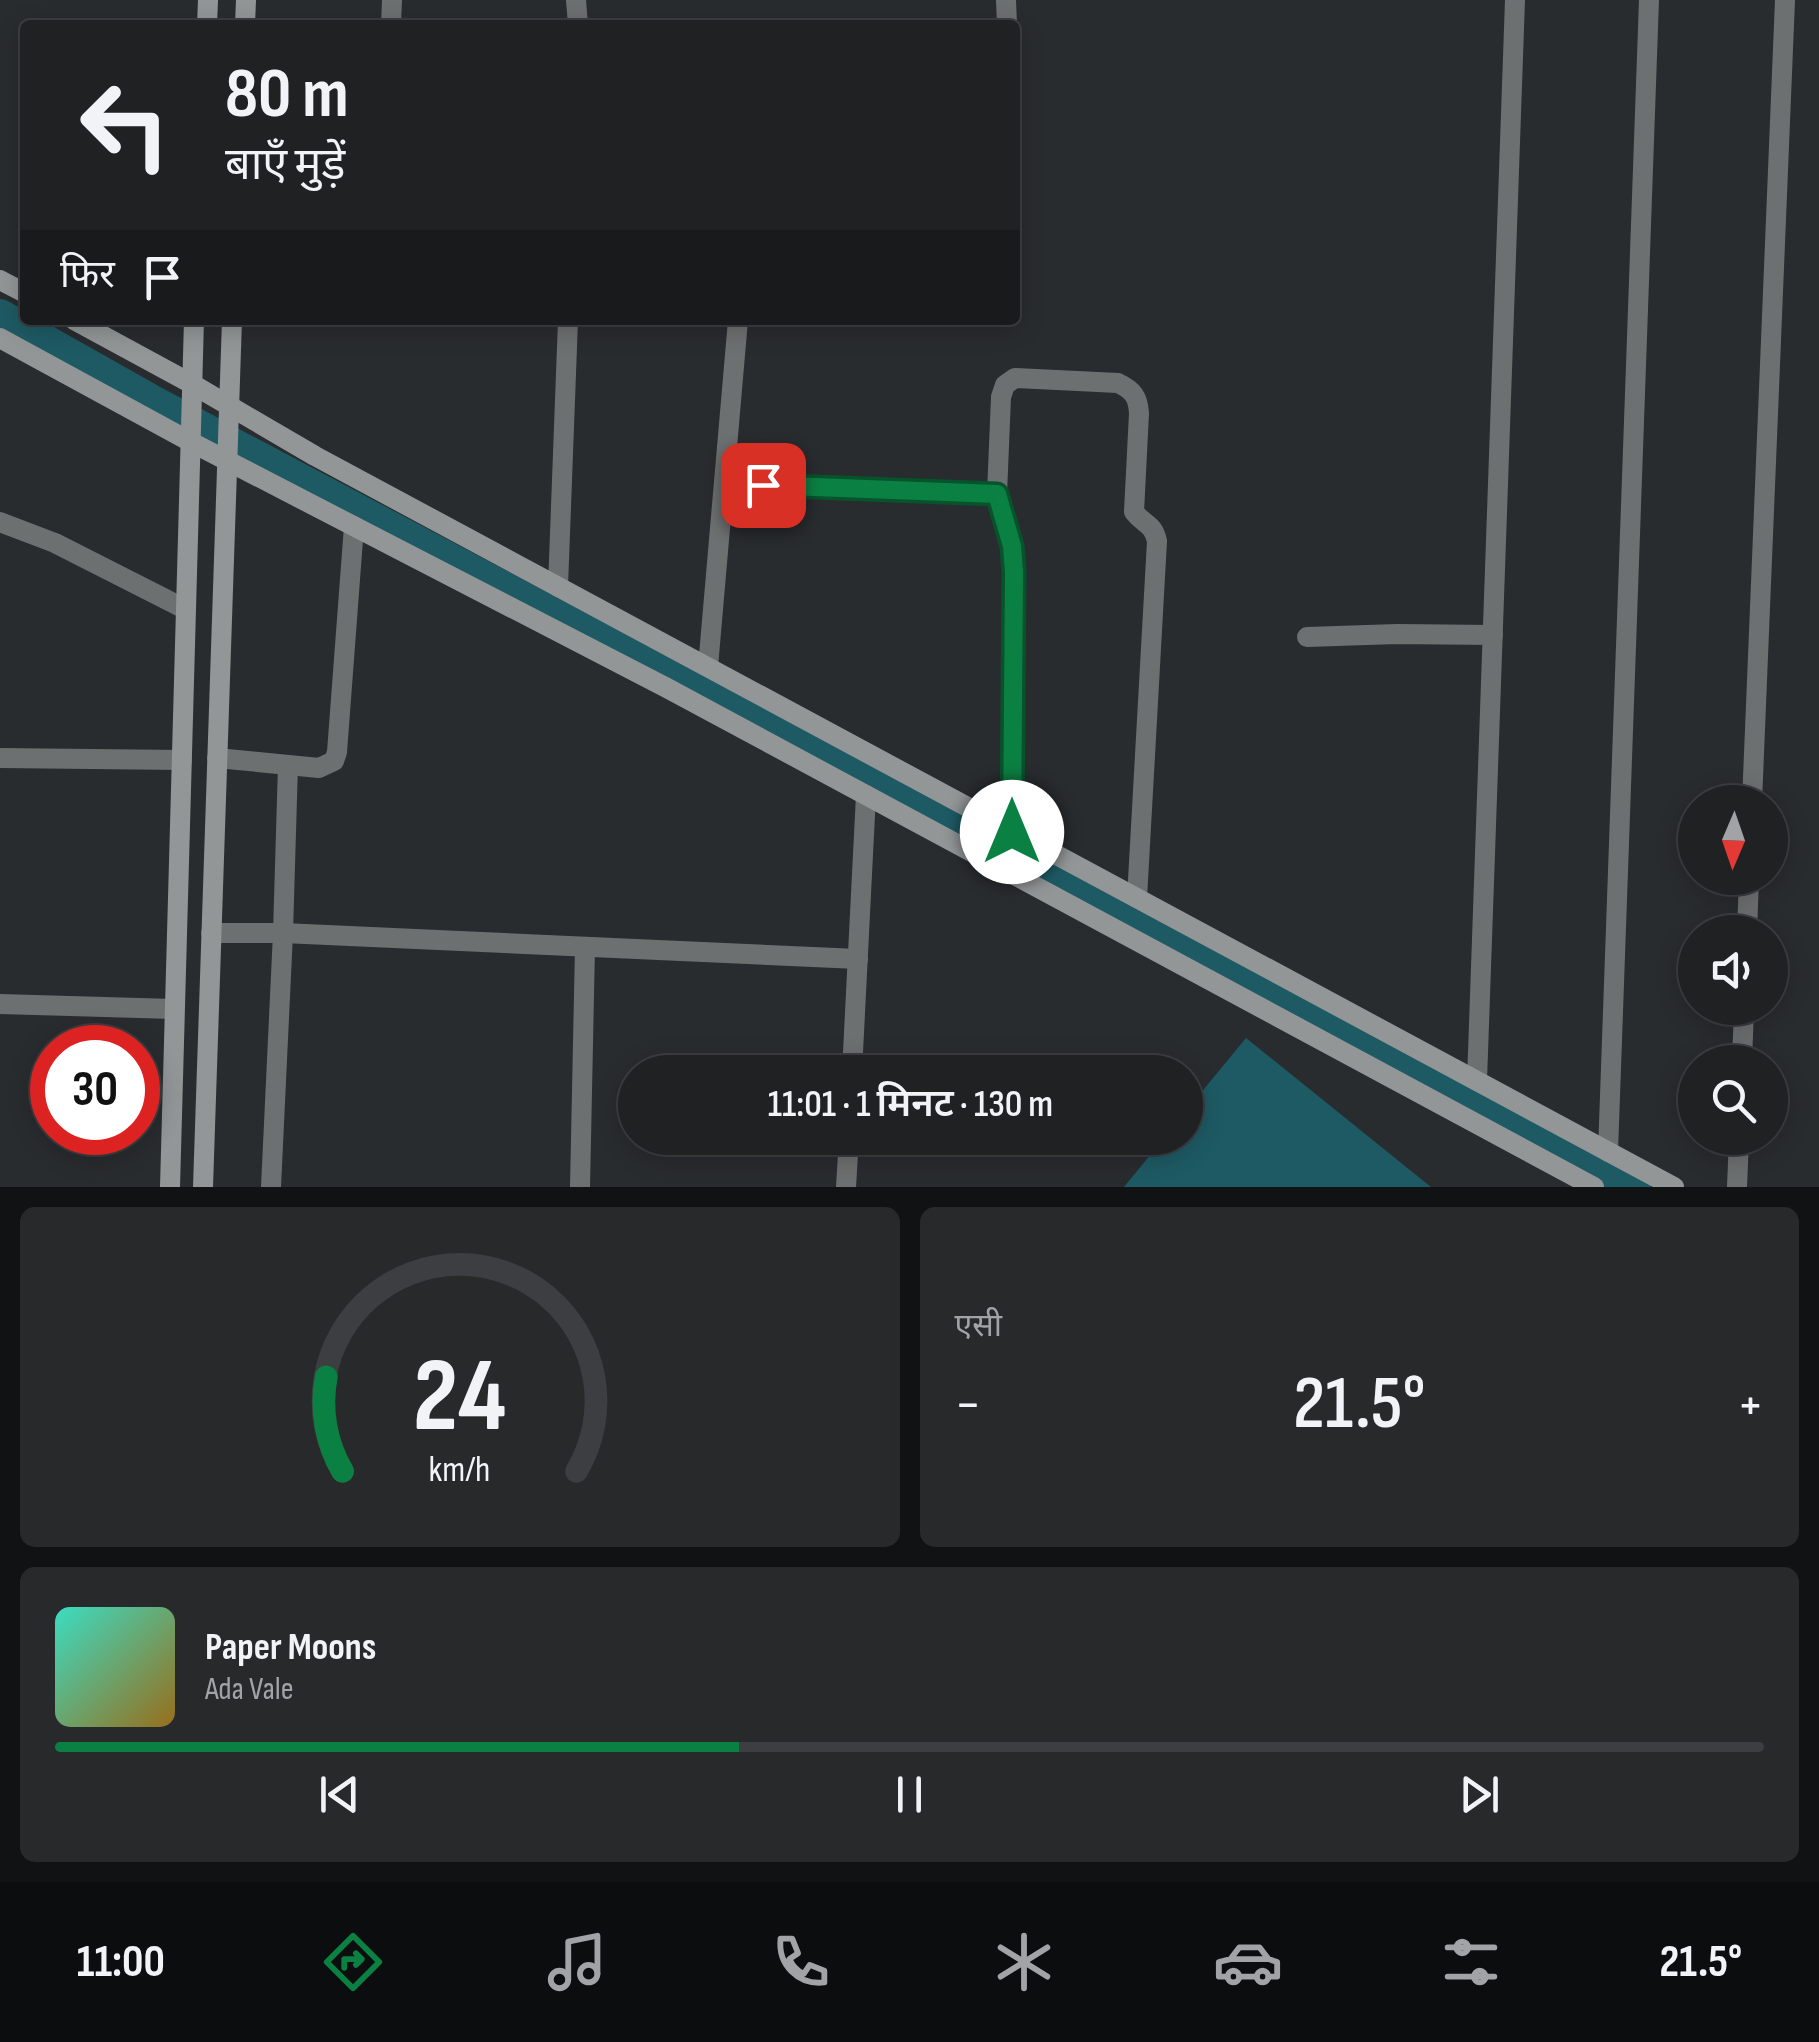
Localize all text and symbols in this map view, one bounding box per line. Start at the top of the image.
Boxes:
text: 80 m [225,53,349,137]
icon: left [60,60,190,190]
text: बाएँ मुड़ें [225,138,345,193]
icon: arrive [135,250,190,305]
text: फिर [60,253,115,298]
pin [721,443,806,528]
icon: arrive [736,458,791,513]
position arrow [960,780,1064,884]
north arrow [1678,785,1788,895]
map controls [1678,785,1788,1155]
button: sound [1678,915,1788,1025]
speed limit sign: 30 [30,1025,160,1155]
button: search [1678,1045,1788,1155]
text: 11:01 · 1 मिनट · 130 m [768,1082,1053,1127]
text: एसी [955,1307,1002,1346]
text: 24 [413,1335,507,1460]
text: 21.5° [1293,1359,1426,1450]
text: − [955,1372,981,1439]
text: + [1737,1372,1764,1439]
text: km/h [429,1449,491,1492]
text: Paper Moons [205,1625,376,1670]
text: Ada Vale [205,1670,294,1709]
icon: previous [312,1767,367,1822]
icon: pause [882,1767,937,1822]
icon: next [1452,1767,1507,1822]
icon: directions [318,1927,388,1997]
icon: music [542,1927,612,1997]
icon: phone [766,1927,836,1997]
icon: climate [989,1927,1059,1997]
icon: car [1213,1927,1283,1997]
icon: filters [1436,1927,1506,1997]
text: 11:00 [77,1935,165,1990]
text: 21.5° [1660,1935,1742,1990]

